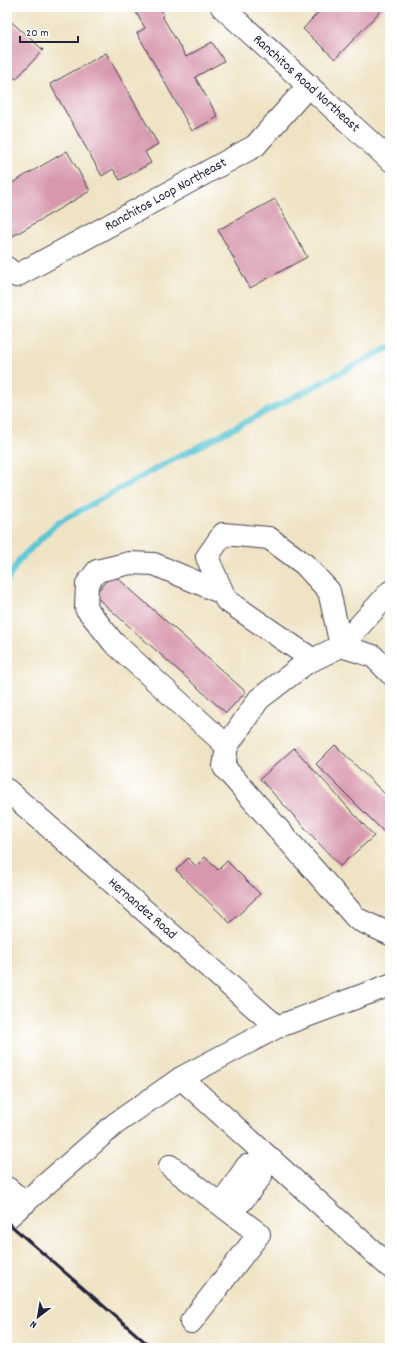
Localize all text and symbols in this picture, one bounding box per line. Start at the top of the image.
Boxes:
scale bar [20,18,78,44]
text: 20 m [26,25,49,42]
street label: Ranchitos Road Northeast [248,30,364,138]
street label: Ranchitos Loop Northeast [101,153,231,237]
street label: Hernandez Road [103,873,181,945]
north arrow [18,1297,58,1337]
text: N [27,1315,40,1332]

